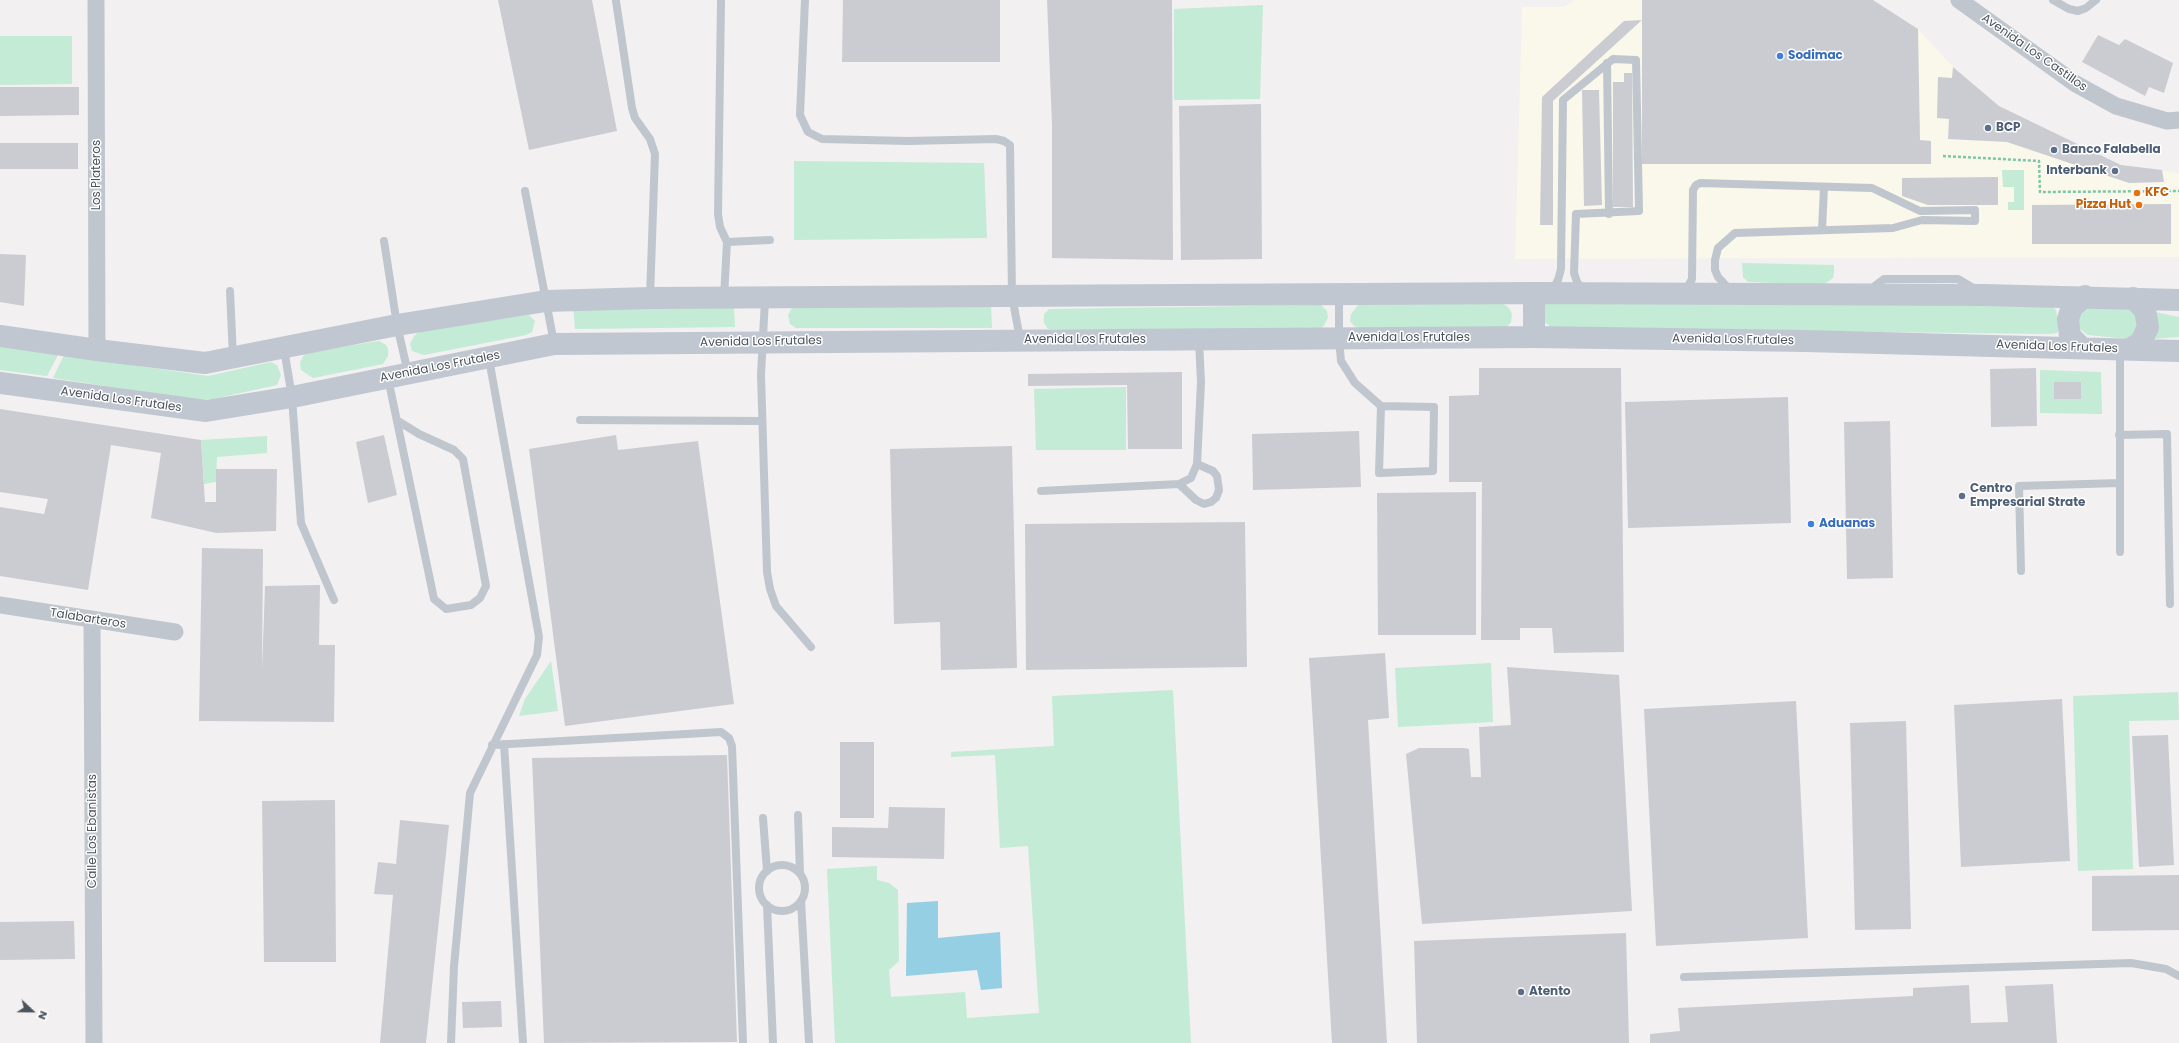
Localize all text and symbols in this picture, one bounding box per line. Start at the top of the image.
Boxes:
street label: Avenida Los Castillos [1978,11,2090,95]
place label: Sodimac [1788,49,1843,63]
marker: Sodimac [1775,51,1785,61]
place label: BCP [1996,121,2021,135]
marker: BCP [1983,123,1993,133]
street label: Los Plateros [90,140,104,210]
place label: Banco Falabella [2062,143,2161,157]
marker: Banco Falabella [2049,145,2059,155]
place label: Interbank [2046,164,2107,178]
marker: Interbank [2110,166,2120,176]
place label: KFC [2145,186,2169,200]
marker: KFC [2132,188,2142,198]
place label: Pizza Hut [2076,198,2131,212]
marker: Pizza Hut [2134,200,2144,210]
street label: Avenida Los Frutales [1348,331,1470,345]
street label: Avenida Los Frutales [1672,332,1794,348]
street label: Avenida Los Frutales [1024,333,1146,347]
street label: Avenida Los Frutales [700,334,822,350]
street label: Avenida Los Frutales [1996,338,2118,356]
street label: Avenida Los Frutales [379,348,501,386]
street label: Avenida Los Frutales [60,384,182,416]
place label: Centro Empresarial Strate [1970,482,2085,510]
marker: Centro Empresarial Strate [1957,491,1967,501]
place label: Aduanas [1819,517,1875,531]
marker: Aduanas [1806,519,1816,529]
street label: Talabarteros [49,606,127,632]
street label: Calle Los Ebanistas [86,774,100,888]
place label: Atento [1529,985,1571,999]
marker: Atento [1516,987,1526,997]
north arrow [12,991,52,1031]
text: N [34,1009,52,1022]

